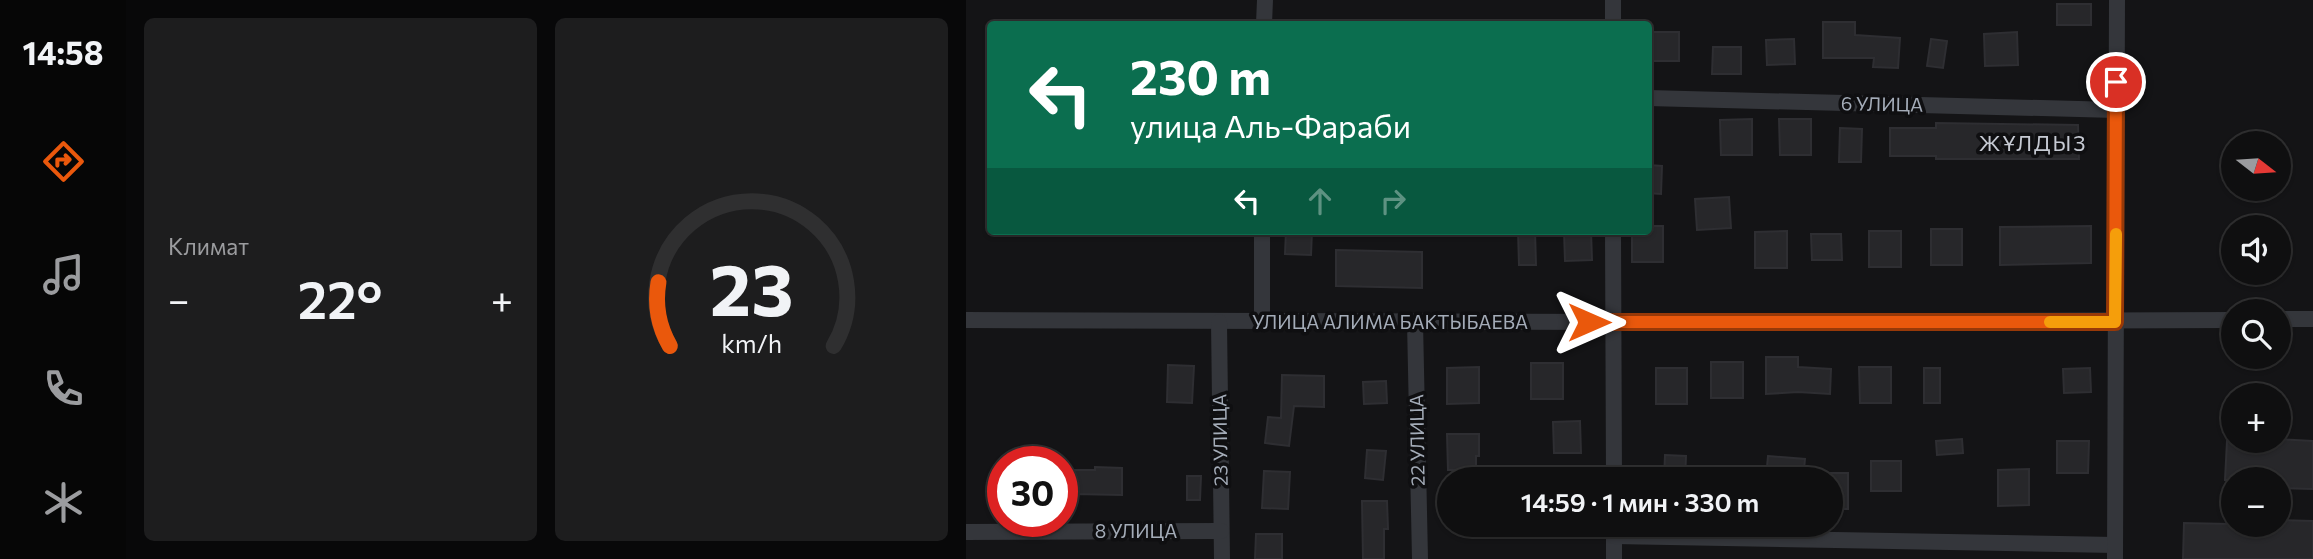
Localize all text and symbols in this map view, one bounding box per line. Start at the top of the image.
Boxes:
text: 14:58 [22,32,104,72]
text: 230 m [1130,45,1271,105]
icon: left [1015,49,1106,140]
pin [2086,52,2146,112]
icon: arrive [2097,63,2135,101]
street label: 6 УЛИЦА [1841,91,1923,116]
text: улица Аль-Фараби [1130,105,1411,145]
district label: ЖҰЛДЫЗ [1979,130,2087,155]
north arrow [2221,131,2291,201]
map controls [2221,131,2291,537]
icon: directions [39,137,88,186]
icon: left [1228,182,1266,220]
icon: ahead [1301,182,1339,220]
icon: right [1374,182,1412,220]
button: sound [2221,215,2291,285]
text: Климат [168,232,249,260]
text: 23 [710,242,793,331]
icon: music [39,250,88,299]
text: 22° [298,266,382,330]
text: − [168,275,190,322]
text: + [491,275,513,322]
position arrow [1552,285,1626,359]
button: search [2221,299,2291,369]
street label: УЛИЦА АЛИМА БАКТЫБАЕВА [1252,310,1528,333]
text: km/h [721,327,782,357]
icon: phone [39,364,88,413]
button: + [2221,383,2291,453]
street label: 23 УЛИЦА [1207,394,1232,486]
street label: 22 УЛИЦА [1404,394,1429,486]
speed limit sign: 30 [987,446,1078,537]
button: − [2221,467,2291,537]
icon: climate [39,478,88,527]
text: 14:59 · 1 мин · 330 m [1521,486,1759,517]
street label: 8 УЛИЦА [1095,519,1177,542]

